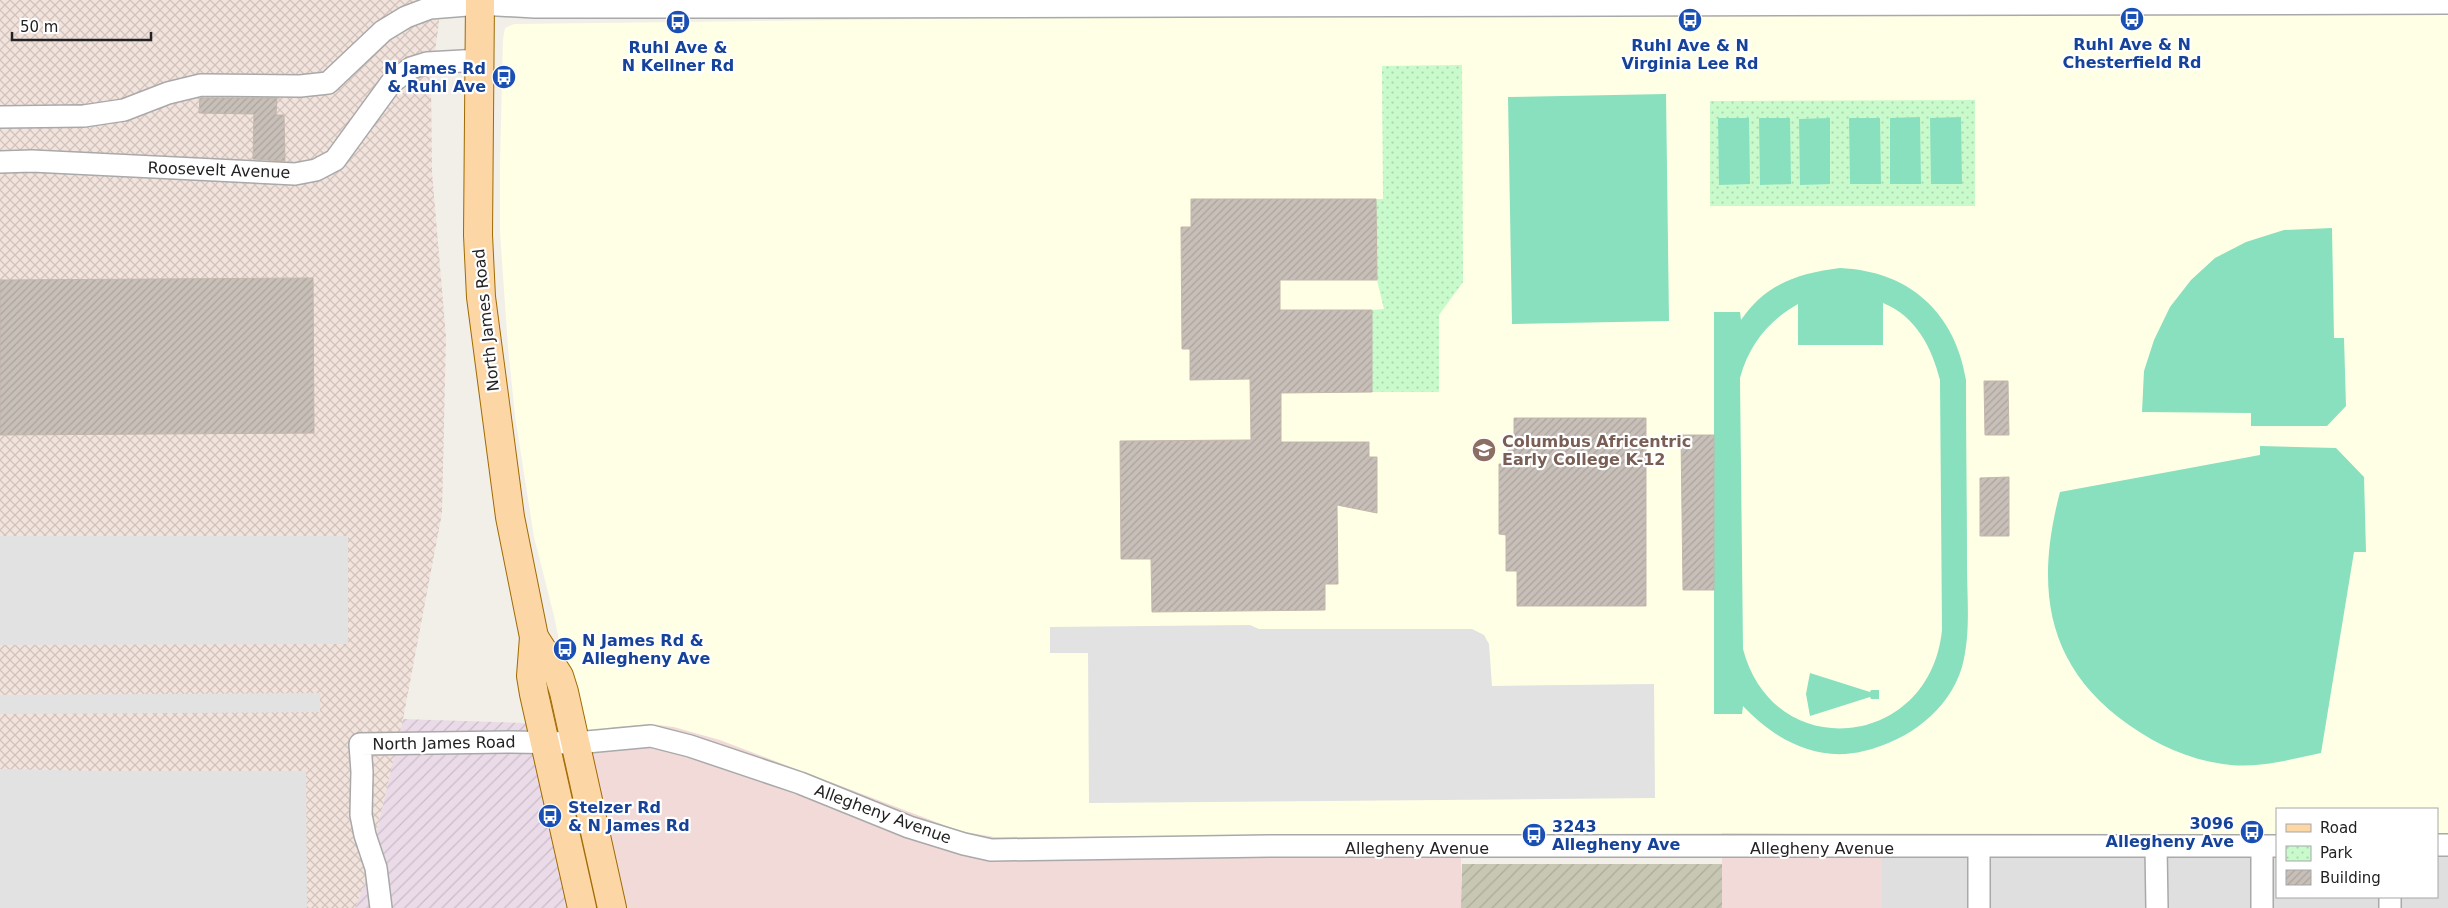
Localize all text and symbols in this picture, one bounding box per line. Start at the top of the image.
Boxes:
bus stop icon: Ruhl Ave & N Chesterfield Rd [2119,6,2145,32]
bus stop icon: Ruhl Ave & N Virginia Lee Rd [1677,7,1703,33]
bus stop icon: Ruhl Ave & N Kellner Rd [665,9,691,35]
scale bar [12,10,151,42]
text: 50 m [20,18,58,36]
place label: Ruhl Ave & N Chesterfield Rd [2063,35,2201,72]
place label: Ruhl Ave & N Virginia Lee Rd [1622,36,1758,73]
place label: Ruhl Ave & N Kellner Rd [622,38,734,75]
place label: N James Rd & Ruhl Ave [384,59,486,96]
bus stop icon: N James Rd & Ruhl Ave [491,64,517,90]
street label: Roosevelt Avenue [147,158,291,182]
street label: North James Road [469,248,503,392]
place label: Columbus Africentric Early College K-12 [1502,432,1691,469]
school or university icon: Columbus Africentric Early College K-12 [1471,437,1497,463]
place label: N James Rd & Allegheny Ave [582,631,711,668]
bus stop icon: N James Rd & Allegheny Ave [552,636,578,662]
street label: North James Road [372,732,516,754]
street label: Allegheny Avenue [812,780,954,848]
place label: Stelzer Rd & N James Rd [568,798,690,835]
bus stop icon: Stelzer Rd & N James Rd [537,803,563,829]
legend [2276,808,2438,898]
place label: 3096 Allegheny Ave [2106,814,2234,851]
place label: 3243 Allegheny Ave [1552,817,1681,854]
bus stop icon: 3096 Allegheny Ave [2239,819,2265,845]
text: Road [2320,819,2358,837]
bus stop icon: 3243 Allegheny Ave [1521,822,1547,848]
street label: Allegheny Avenue [1345,839,1489,858]
street label: Allegheny Avenue [1750,839,1894,858]
text: Park [2320,844,2353,862]
text: Building [2320,869,2381,887]

